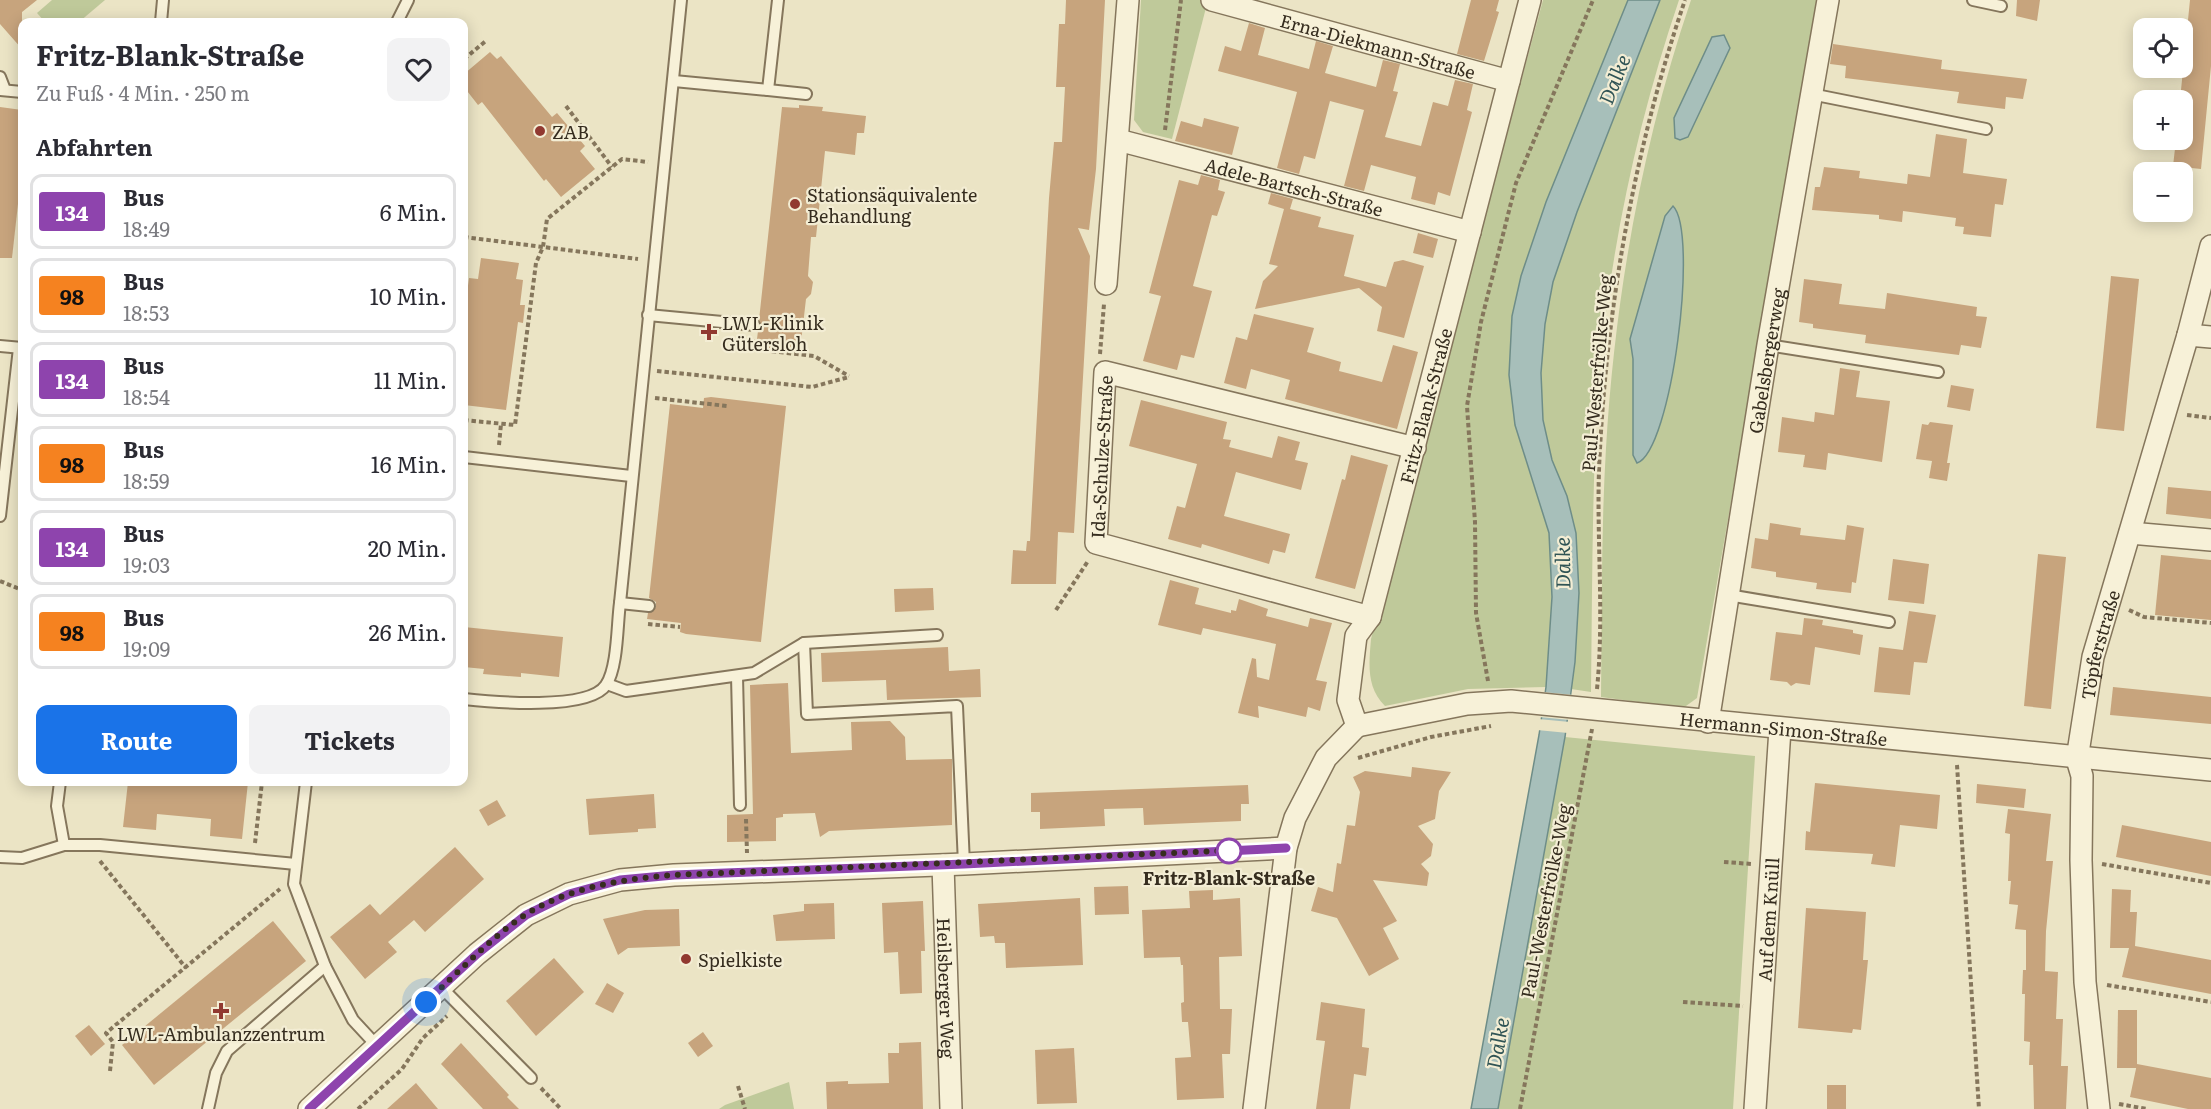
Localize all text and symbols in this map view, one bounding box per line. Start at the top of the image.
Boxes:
street label: Erna-Diekmann-Straße [1277,6,1479,85]
map controls [2133,18,2193,222]
button: locate [2133,18,2193,78]
text: Fritz-Blank-Straße [36,33,304,75]
button: heart [387,38,450,101]
water label: Dalke [1589,49,1637,109]
text: Zu Fuß · 4 Min. · 250 m [36,77,250,107]
button: + [2133,90,2193,150]
place label: ZAB [552,118,589,145]
marker: ZAB [533,124,547,138]
text: Abfahrten [36,130,153,163]
street label: Adele-Bartsch-Straße [1202,150,1386,222]
button: − [2133,162,2193,222]
text: Bus [123,180,164,213]
place label: Stationsäquivalente Behandlung [807,181,977,229]
text: 6 Min. [380,195,447,228]
text: 134 [55,196,89,227]
marker: Stationsäquivalente Behandlung [788,197,802,211]
text: 18:49 [123,213,170,243]
text: Bus [123,264,164,297]
street label: Paul-Westerfrölke-Weg [1574,272,1618,473]
text: 10 Min. [370,279,447,312]
text: 98 [60,280,84,311]
street label: Gabelsbergerweg [1741,285,1791,435]
text: 18:53 [123,297,170,327]
place label: LWL-Klinik Gütersloh [722,309,825,357]
marker: LWL-Klinik Gütersloh [700,323,718,341]
street label: Fritz-Blank-Straße [1392,325,1458,487]
text: Bus [123,348,164,381]
text: 11 Min. [374,363,447,396]
text: 134 [55,364,89,395]
street label: Ida-Schulze-Straße [1083,375,1118,539]
text: 18:54 [123,381,170,411]
text: Bus [123,432,164,465]
text: 16 Min. [371,447,447,480]
text: 98 [60,448,84,479]
text: 18:59 [123,465,169,495]
text: Bus [123,516,164,549]
text: 20 Min. [368,531,447,564]
text: 134 [55,532,89,563]
water label: Dalke [1546,537,1576,589]
text: 19:03 [123,549,170,579]
street label: Töpferstraße [2073,587,2126,702]
text: Bus [123,600,164,633]
text: 26 Min. [369,615,447,648]
text: 98 [60,616,84,647]
text: 19:09 [123,633,170,663]
street label: Hermann-Simon-Straße [1678,704,1889,752]
button: Route [36,705,237,774]
button: Tickets [249,705,450,774]
street label: Paul-Westerfrölke-Weg [1513,800,1577,1001]
marker: Fritz-Blank-Straße [1216,838,1242,864]
street label: Auf dem Knüll [1750,857,1785,982]
place label: Fritz-Blank-Straße [1143,864,1315,891]
street label: Heilsberger Weg [931,917,963,1060]
place label: Spielkiste [698,946,782,973]
marker: Spielkiste [679,952,693,966]
your location [411,987,441,1017]
marker: LWL-Ambulanzzentrum [212,1002,230,1020]
water label: Dalke [1477,1015,1515,1071]
place label: LWL-Ambulanzzentrum [117,1020,325,1047]

